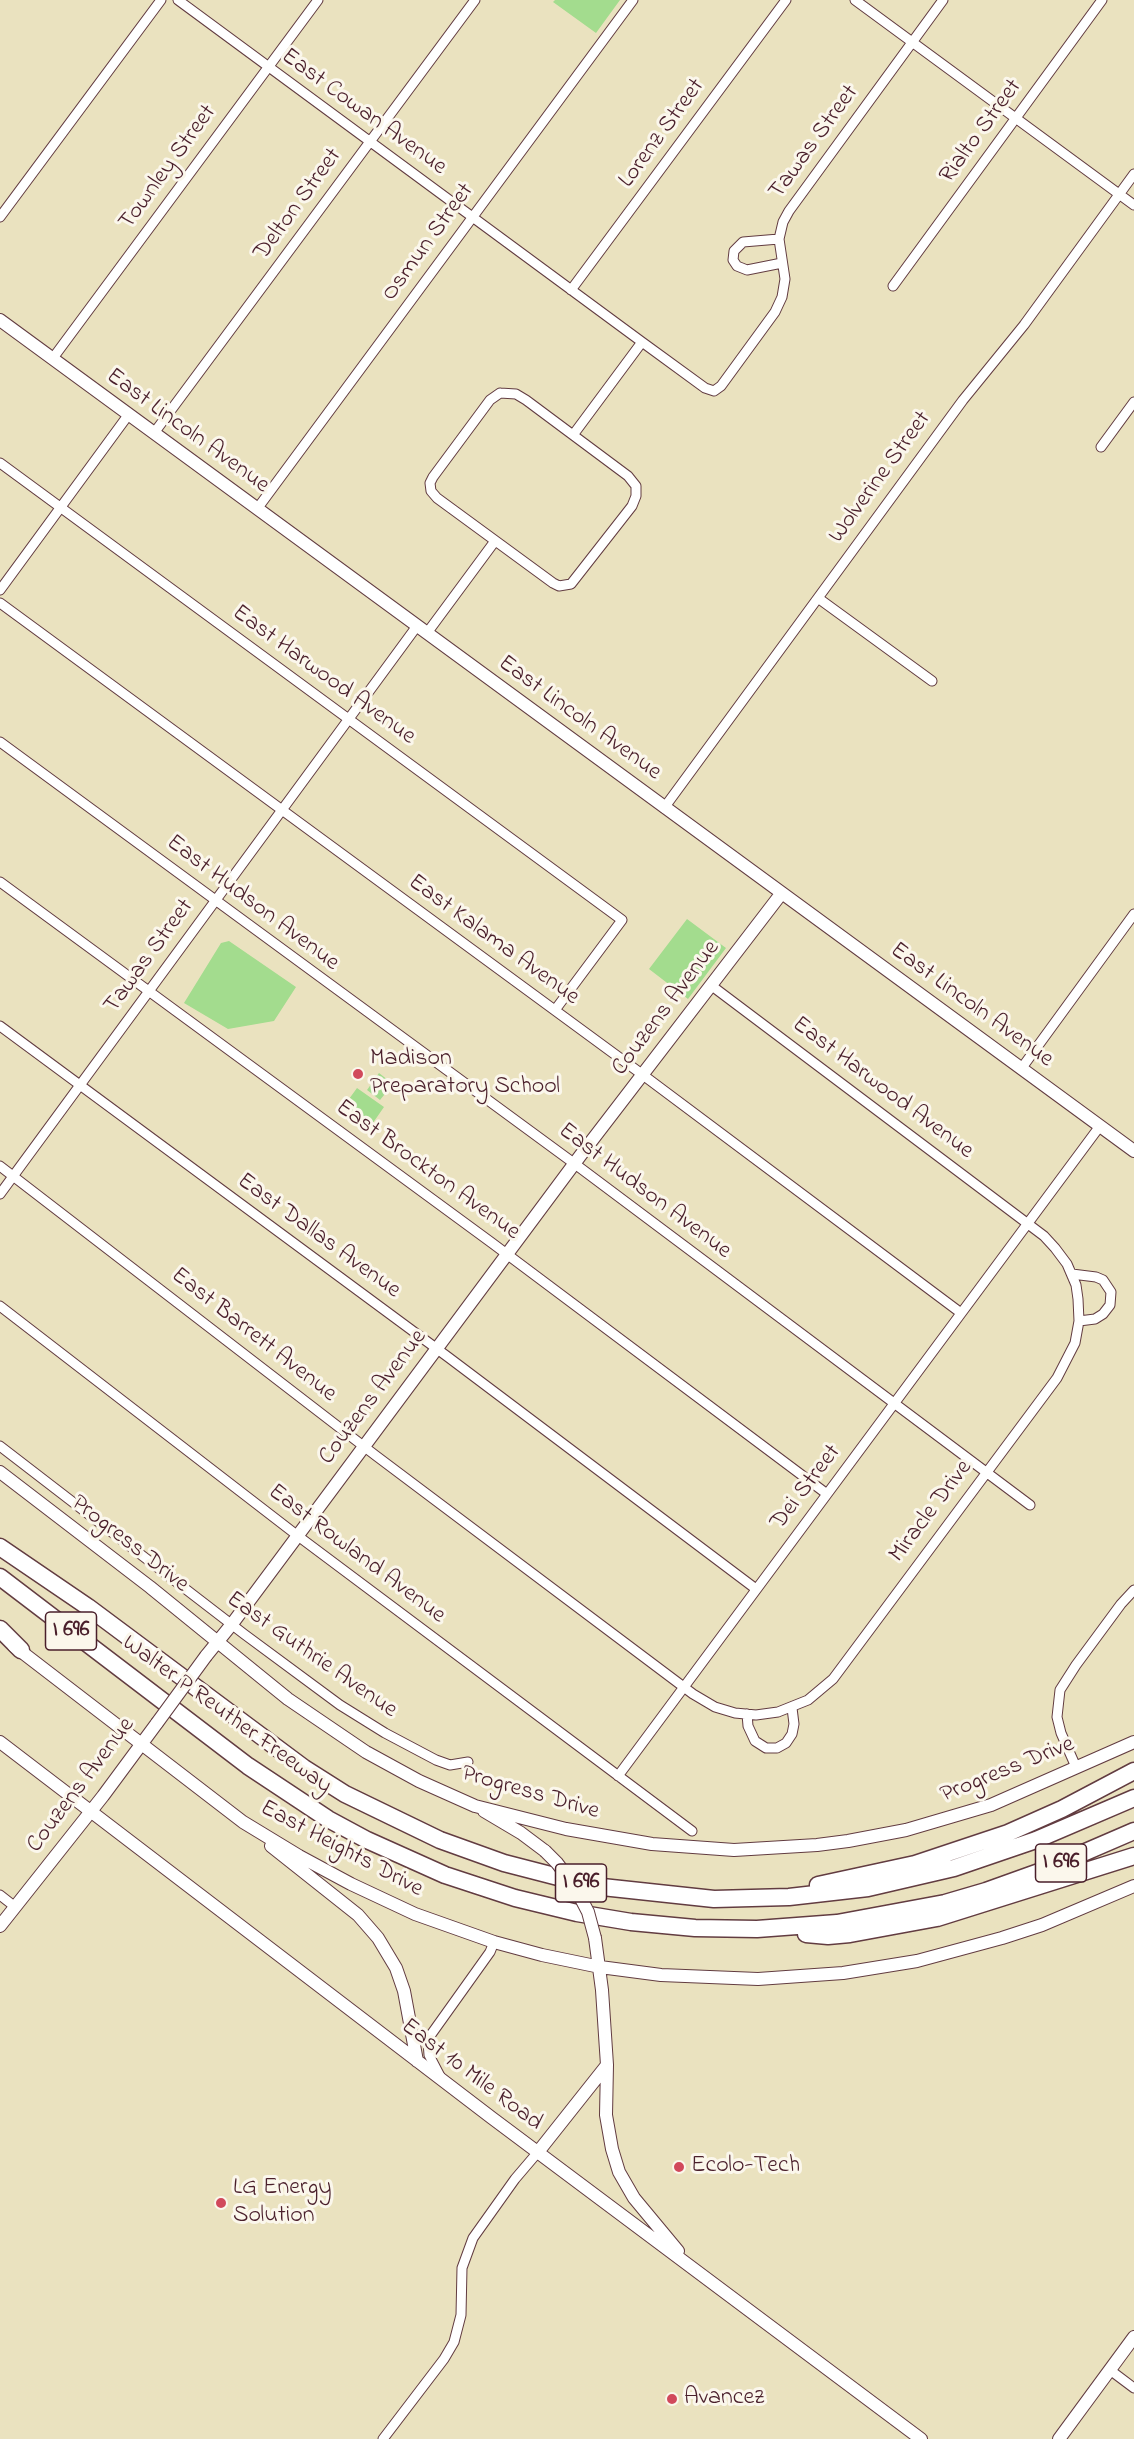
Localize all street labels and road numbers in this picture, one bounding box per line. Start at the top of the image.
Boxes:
street label: East Cowan Avenue [275,43,451,183]
street label: Lorenz Street [614,74,712,194]
street label: Rialto Street [935,74,1029,190]
street label: Tawas Street [764,80,866,206]
street label: Townley Street [114,100,224,236]
street label: Delton Street [249,143,349,267]
street label: Osmun Street [377,178,481,308]
street label: East Lincoln Avenue [100,363,274,501]
street label: Wolverine Street [824,406,938,550]
street label: East Harwood Avenue [226,600,420,752]
street label: East Lincoln Avenue [492,650,666,788]
street label: East Hudson Avenue [160,830,344,978]
street label: East Kalama Avenue [402,869,584,1013]
street label: Tawas Street [99,894,201,1020]
street label: Couzens Avenue [607,936,727,1082]
street label: East Lincoln Avenue [884,937,1058,1075]
street label: East Harwood Avenue [786,1011,978,1167]
street label: East Brockton Avenue [329,1094,525,1248]
street label: East Hudson Avenue [552,1118,736,1266]
street label: East Dallas Avenue [231,1168,405,1306]
street label: East Barrett Avenue [164,1262,342,1410]
street label: Couzens Avenue [314,1325,434,1471]
street label: Dei Street [766,1440,848,1536]
street label: Miracle Drive [884,1455,980,1569]
street label: East Rowland Avenue [262,1479,450,1631]
street label: Progress Drive [64,1490,194,1600]
street label: East Guthrie Avenue [220,1586,402,1726]
road number: I 696 [46,1612,97,1650]
street label: Walter P Reuther Freeway [115,1630,337,1802]
street label: Couzens Avenue [22,1713,142,1859]
street label: Progress Drive [937,1731,1079,1811]
street label: Progress Drive [458,1761,602,1827]
street label: East Heights Drive [255,1795,427,1905]
road number: I 696 [1036,1844,1086,1882]
road number: I 696 [556,1864,606,1902]
street label: East 10 Mile Road [395,2013,547,2139]

